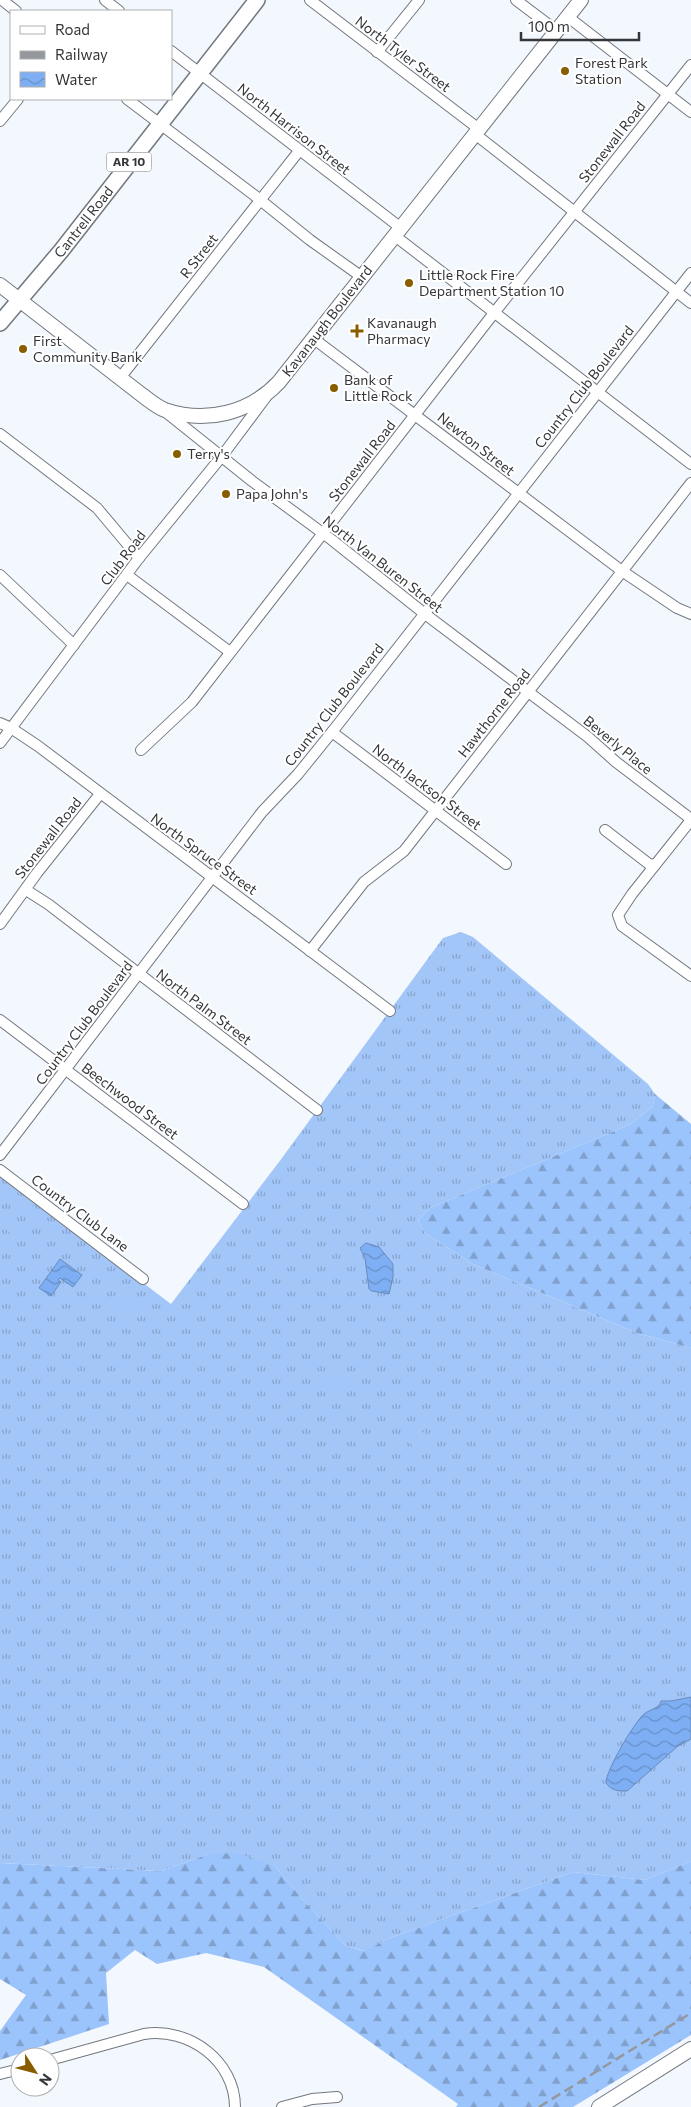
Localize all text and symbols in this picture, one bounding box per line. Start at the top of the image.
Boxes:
legend [10,10,172,100]
scale bar [521,10,638,42]
street label: North Tyler Street [352,12,455,95]
text: 100 m [528,17,570,35]
text: Road [55,20,90,38]
text: Railway [55,45,108,63]
place label: Forest Park Station [575,54,648,87]
marker: Forest Park Station [559,65,571,77]
text: Water [55,70,97,88]
street label: North Harrison Street [234,79,354,178]
street label: Stonewall Road [575,98,649,186]
road number: AR 10 [106,152,152,172]
street label: Cantrell Road [50,183,116,261]
street label: R Street [176,230,221,281]
street label: Kavanaugh Boulevard [278,262,375,380]
place label: Little Rock Fire Department Station 10 [419,266,564,299]
marker: Little Rock Fire Department Station 10 [403,277,415,289]
place label: Kavanaugh Pharmacy [367,314,437,347]
street label: Country Club Boulevard [530,322,637,451]
marker: Kavanaugh Pharmacy [351,325,363,337]
place label: First Community Bank [33,332,143,365]
marker: First Community Bank [17,343,29,355]
place label: Bank of Little Rock [344,371,413,404]
marker: Bank of Little Rock [328,382,340,394]
street label: Newton Street [434,408,518,479]
street label: Stonewall Road [325,417,399,505]
place label: Terry's [187,445,230,462]
marker: Terry's [171,448,183,460]
place label: Papa John's [236,485,308,502]
marker: Papa John's [220,488,232,500]
street label: North Van Buren Street [320,511,447,616]
street label: Club Road [96,527,149,589]
street label: Country Club Boulevard [280,640,387,769]
street label: Hawthorne Road [454,665,533,760]
street label: Beverly Place [580,712,656,778]
street label: North Jackson Street [370,740,485,833]
street label: Stonewall Road [11,794,85,882]
street label: North Spruce Street [148,809,261,898]
street label: Country Club Boulevard [31,957,136,1088]
street label: North Palm Street [153,965,256,1048]
street label: Beechwood Street [79,1059,182,1143]
street label: Country Club Lane [28,1170,132,1255]
north arrow [10,2047,60,2097]
text: N [36,2071,56,2089]

